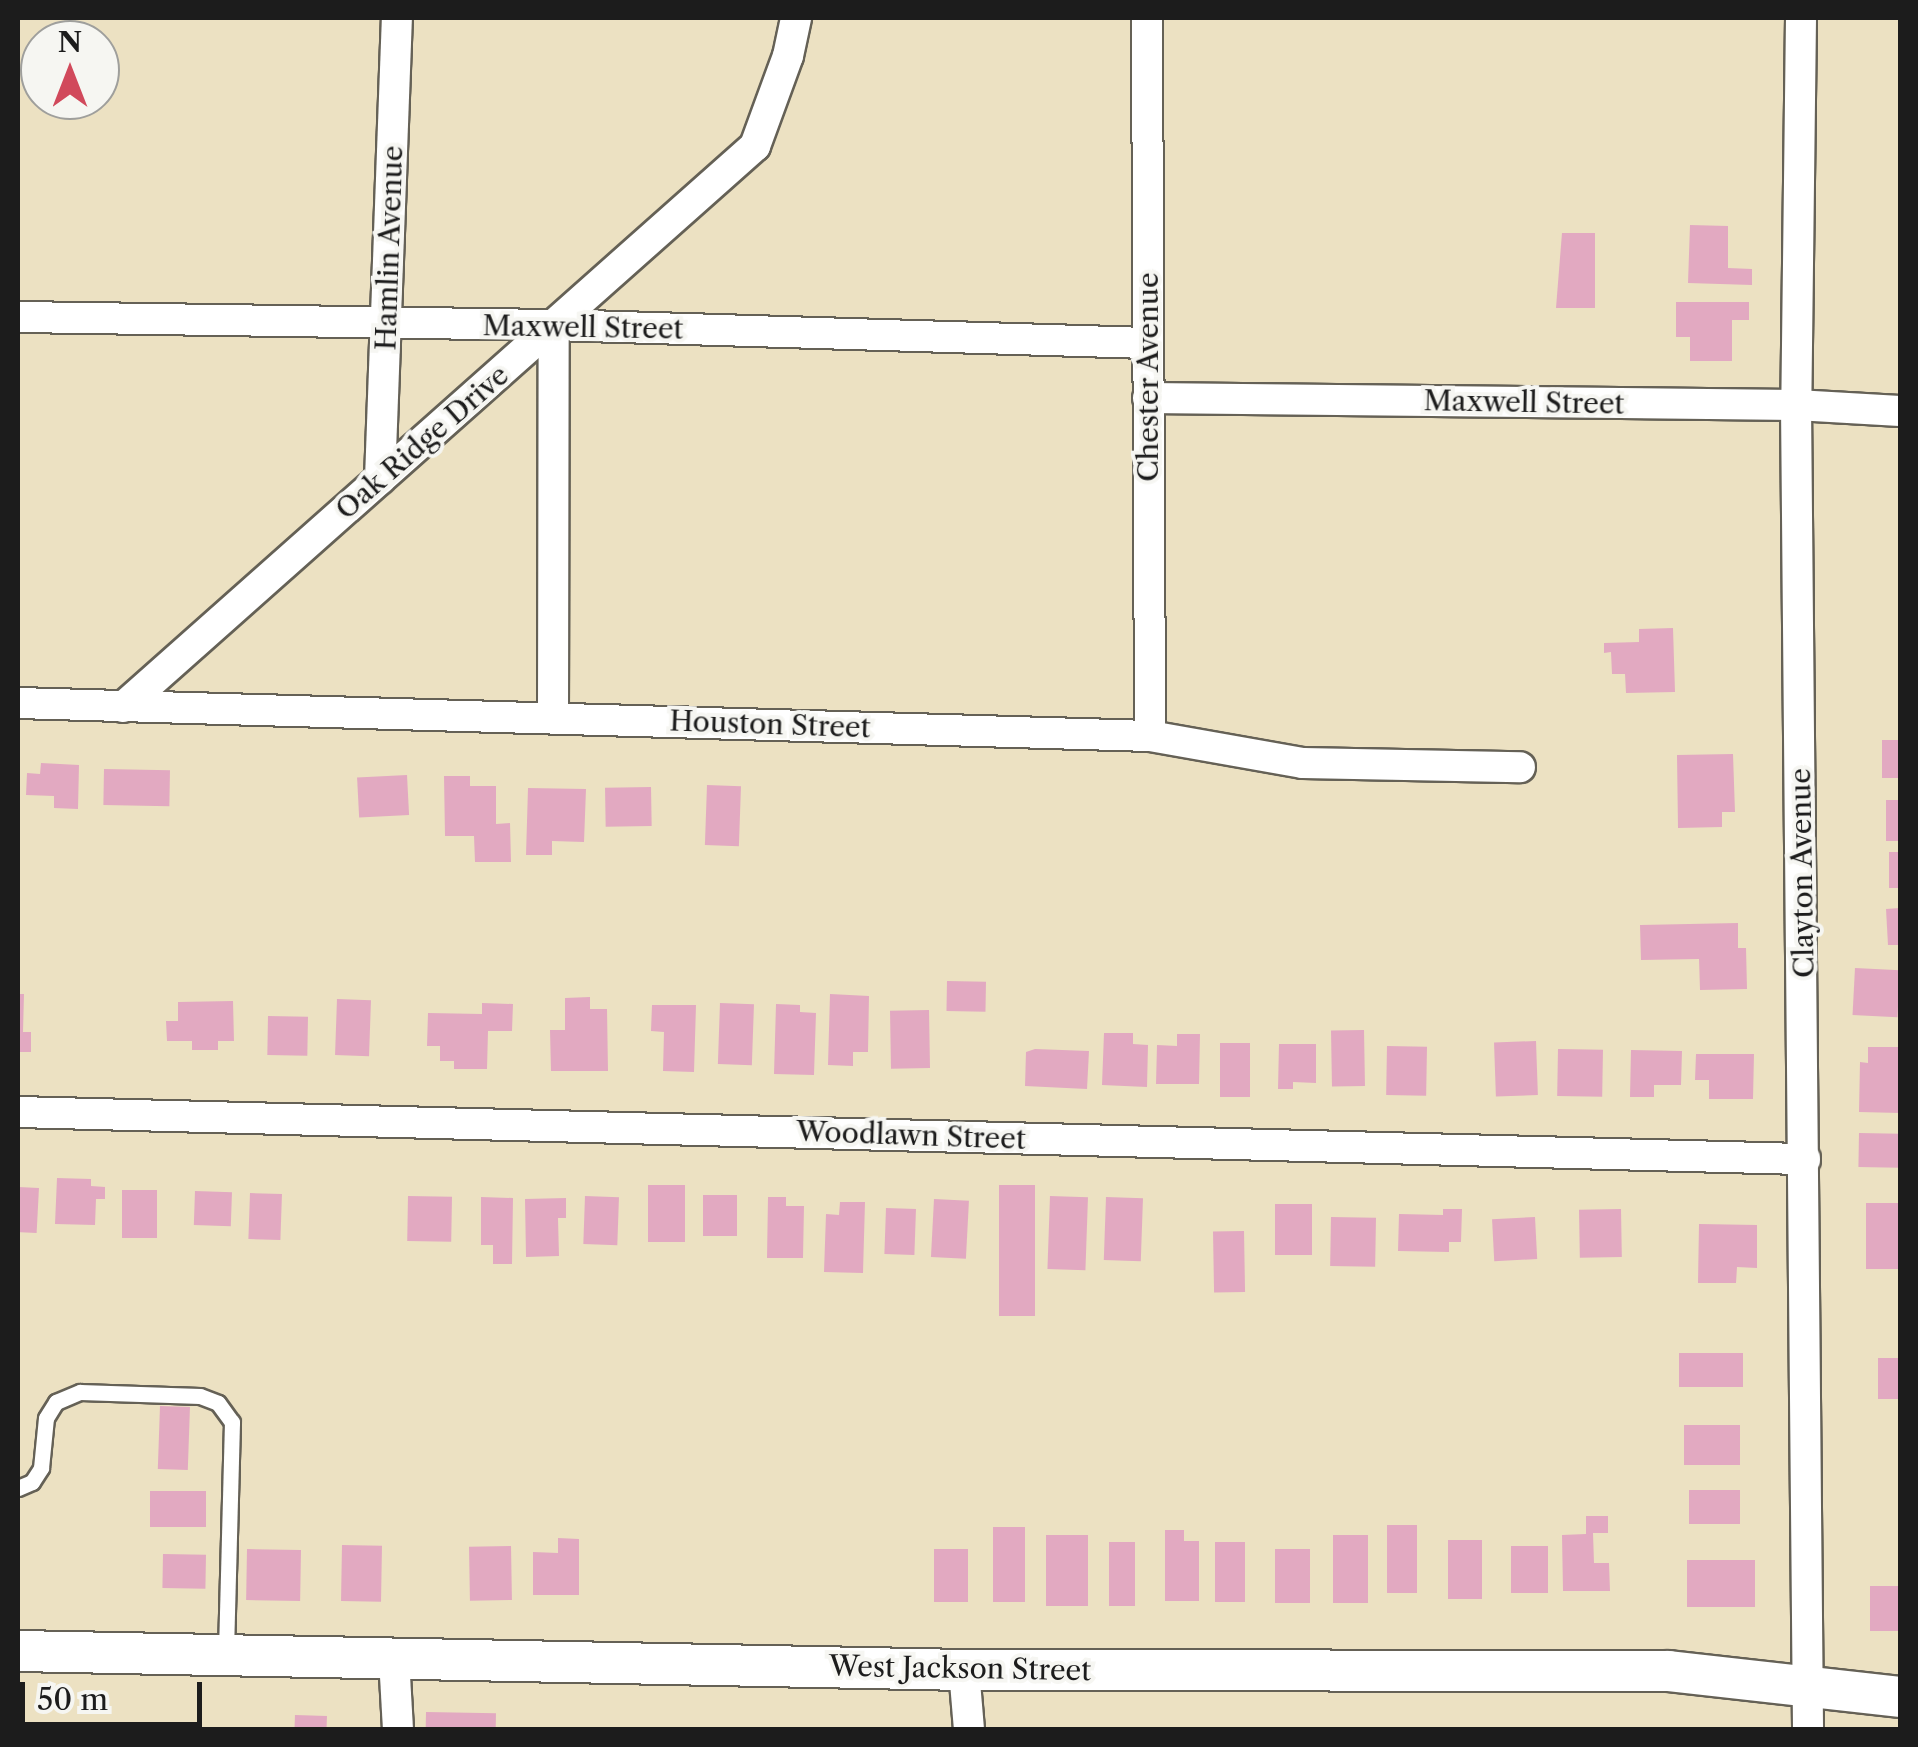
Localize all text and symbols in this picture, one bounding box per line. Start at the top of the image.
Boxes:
north arrow [20,20,120,120]
text: N [58,25,82,59]
street label: Hamlin Avenue [369,144,409,352]
street label: Chester Avenue [1131,271,1165,483]
street label: Maxwell Street [482,308,684,346]
street label: Oak Ridge Drive [329,358,515,526]
street label: Maxwell Street [1423,383,1625,421]
street label: Houston Street [669,704,871,744]
street label: Clayton Avenue [1783,767,1821,979]
street label: Woodlawn Street [796,1114,1026,1156]
street label: West Jackson Street [829,1649,1091,1687]
scale bar [25,1662,208,1724]
text: 50 m [37,1681,108,1718]

